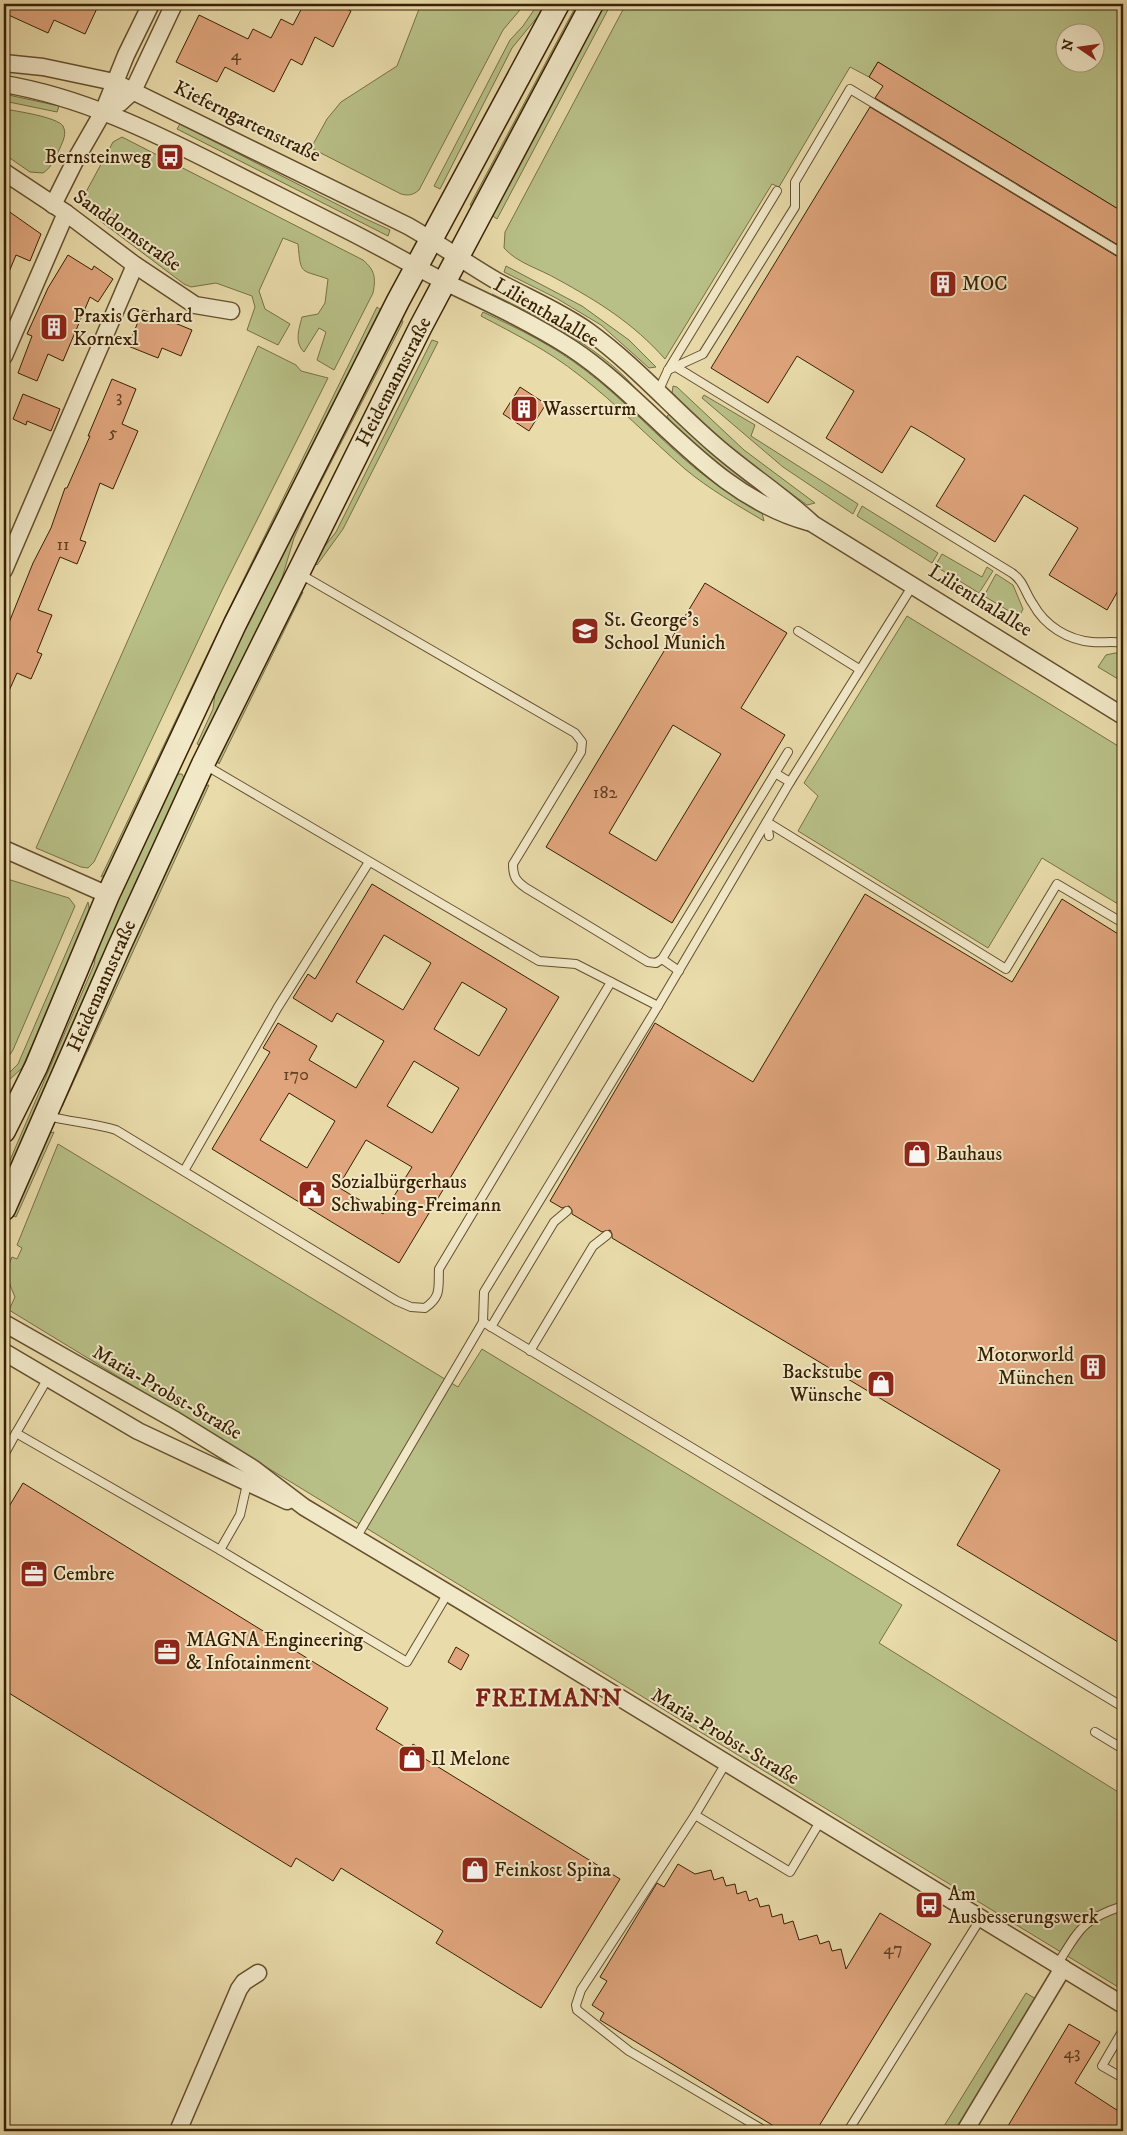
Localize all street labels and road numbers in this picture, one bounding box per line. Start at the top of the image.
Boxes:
street label: Kieferngartenstraße [170,76,324,168]
street label: Sanddornstraße [68,185,186,277]
street label: Lilienthalallee [489,273,603,353]
street label: Heidemannstraße [351,313,437,451]
street label: Lilienthalallee [923,559,1037,643]
street label: Heidemannstraße [62,916,142,1056]
street label: Maria-Probst-Straße [88,1340,246,1446]
street label: Maria-Probst-Straße [646,1683,804,1791]

